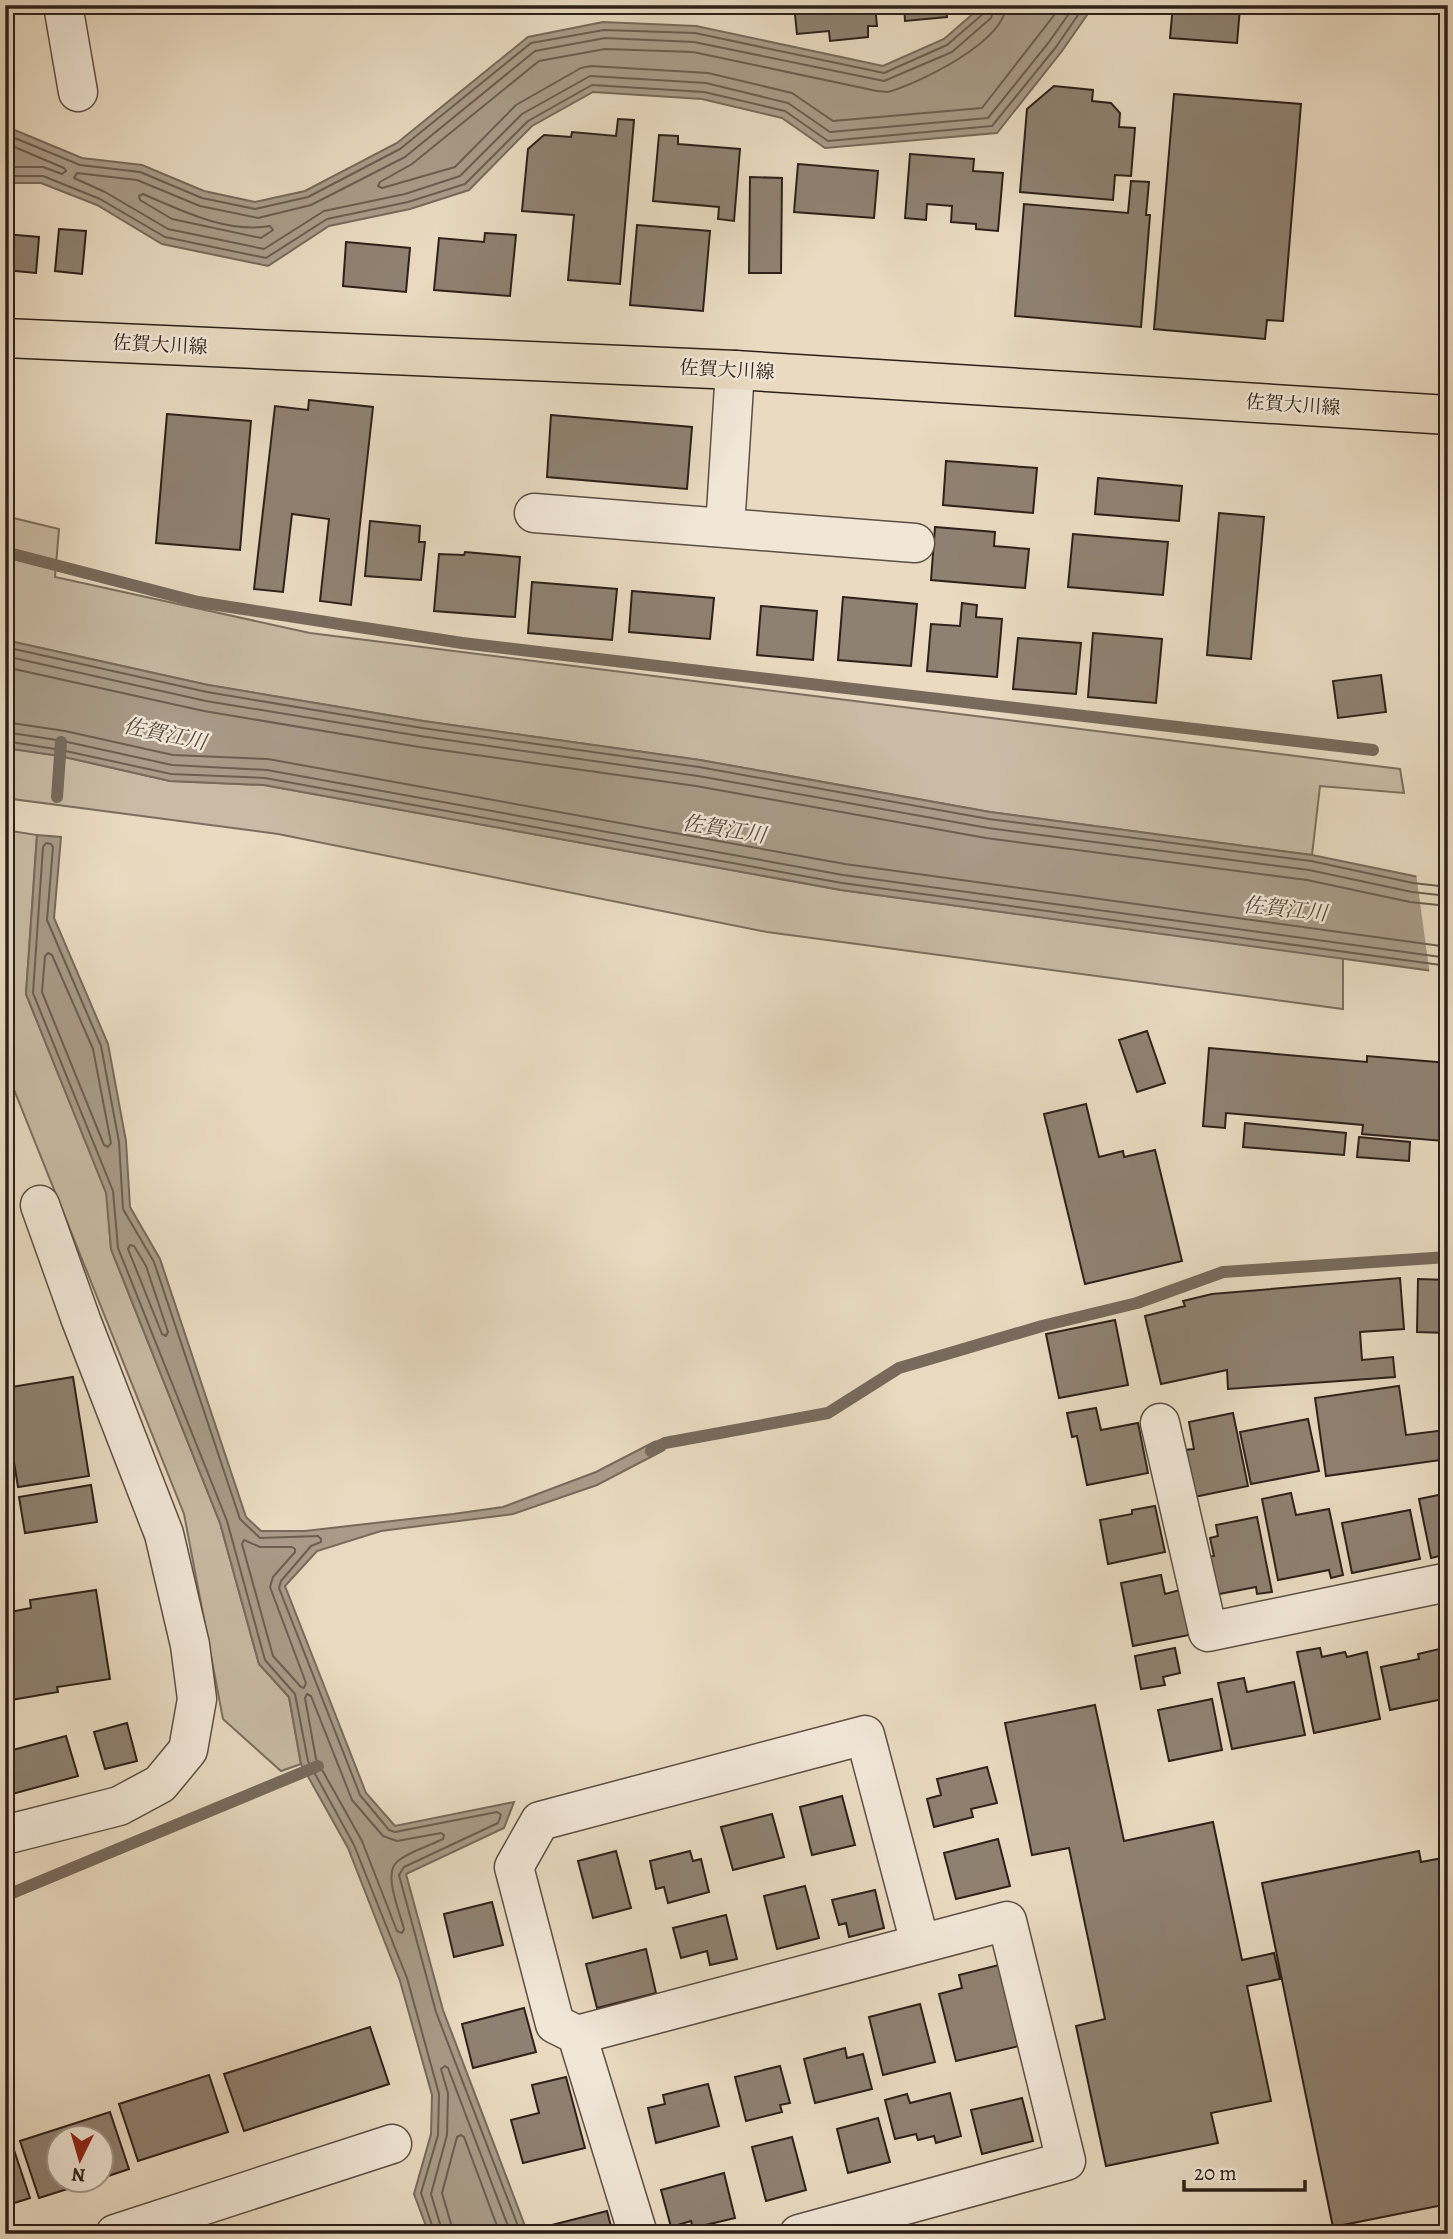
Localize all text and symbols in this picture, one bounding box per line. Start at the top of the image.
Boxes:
street label: 佐賀大川線 [112,330,208,360]
street label: 佐賀大川線 [679,355,775,385]
street label: 佐賀大川線 [1245,389,1341,421]
water label: 佐賀江川 [121,712,211,757]
water label: 佐賀江川 [680,809,770,850]
water label: 佐賀江川 [1242,891,1330,928]
north arrow [46,2124,116,2194]
scale bar [1184,2148,1304,2192]
text: 20 m [1194,2159,1237,2187]
text: N [70,2161,87,2188]

